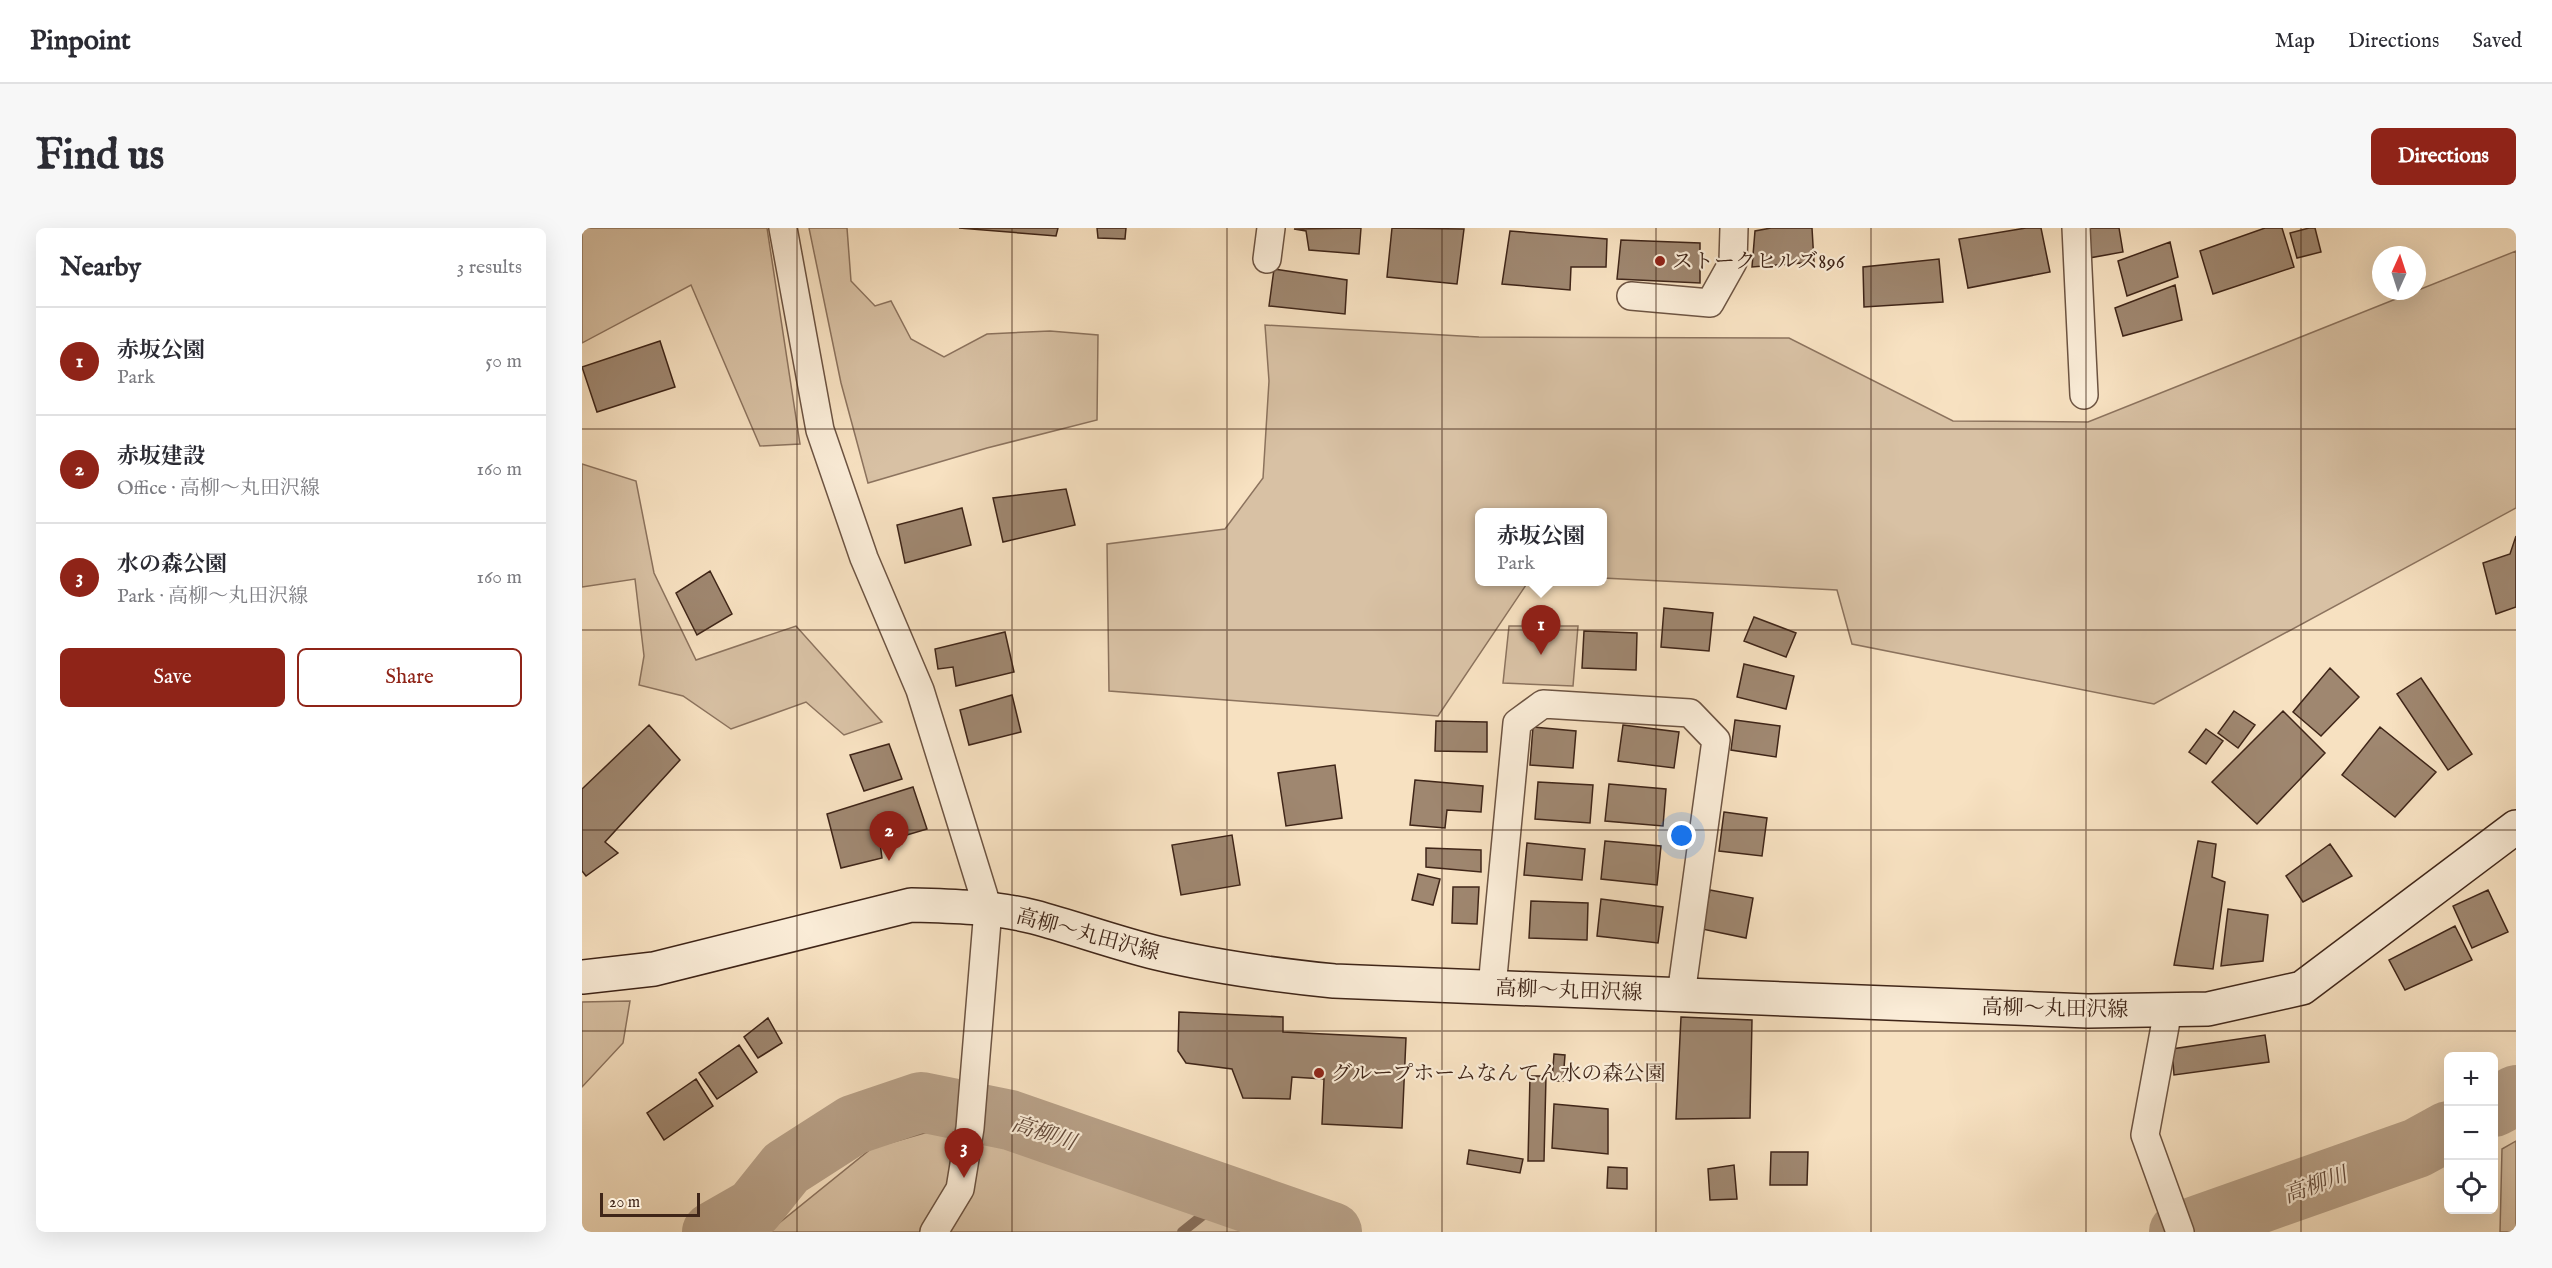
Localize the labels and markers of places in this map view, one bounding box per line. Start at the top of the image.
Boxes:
place label: ストークヒルズ896 [1672,249,1846,276]
marker: ストークヒルズ896 [1653,254,1667,268]
pin: 1 [1522,606,1560,655]
pin: 2 [870,812,908,861]
place label: グループホームなんてん水の森公園 [1331,1061,1665,1088]
marker: グループホームなんてん水の森公園 [1312,1066,1326,1080]
pin: 3 [944,1128,983,1178]

